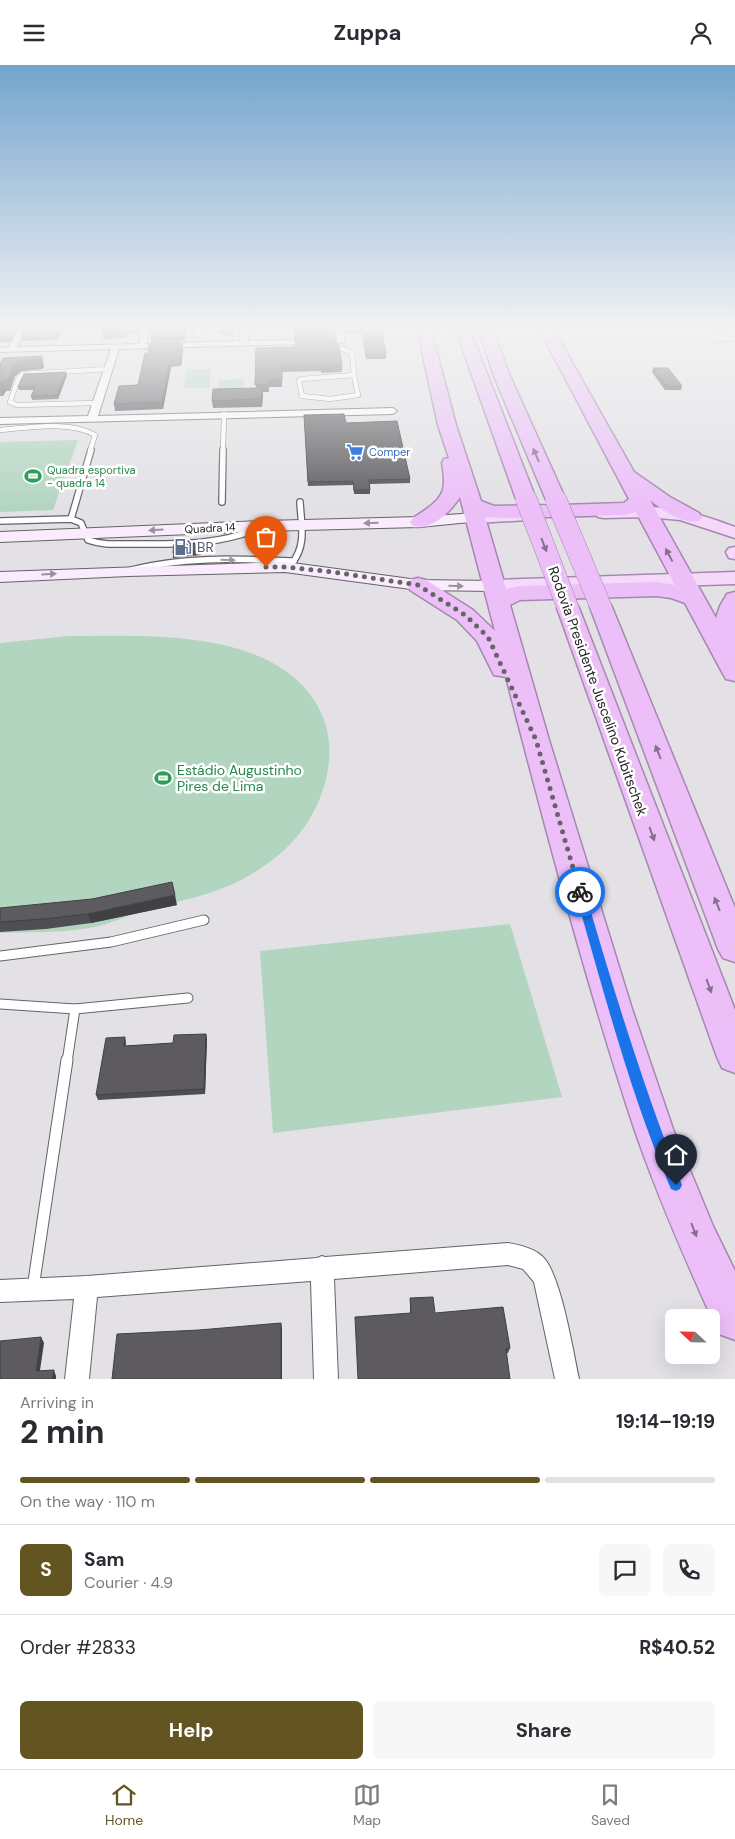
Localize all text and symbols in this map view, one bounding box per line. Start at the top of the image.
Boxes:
text: Zuppa [334,18,401,47]
icon: menu [20,19,48,47]
icon: person [687,19,715,47]
supermarket icon: Comper [345,442,365,462]
place label: Comper [369,445,410,459]
one-way arrow [532,448,540,462]
place label: Quadra esportiva - quadra 14 [47,463,135,490]
sports icon: Quadra esportiva - quadra 14 [23,466,43,486]
pin [245,516,287,567]
one-way arrow [363,519,379,527]
street label: Quadra 14 [184,520,236,536]
icon: bag [252,523,280,551]
one-way arrow [148,527,164,535]
fuel station icon: BR [173,537,193,557]
place label: BR [197,538,214,556]
one-way arrow [540,538,548,552]
one-way arrow [665,548,673,562]
one-way arrow [221,556,237,564]
street label: Rodovia Presidente Juscelino Kubitschek [544,564,652,818]
one-way arrow [41,570,57,578]
one-way arrow [448,582,464,590]
one-way arrow [653,745,661,760]
place label: Estádio Augustinho Pires de Lima [177,761,302,795]
sports icon: Estádio Augustinho Pires de Lima [153,768,173,788]
one-way arrow [648,827,656,842]
courier [555,867,605,917]
icon: bike [566,878,594,906]
one-way arrow [713,896,720,911]
one-way arrow [705,979,713,993]
pin [655,1134,697,1185]
icon: home [662,1141,690,1169]
one-way arrow [690,1223,698,1237]
north arrow [665,1309,720,1364]
map controls [665,1309,720,1364]
text: Arriving in [20,1392,94,1413]
text: 19:14–19:19 [616,1409,715,1434]
text: 2 min [20,1411,105,1453]
text: On the way · 110 m [20,1491,155,1512]
button: chat [599,1544,651,1596]
button: phone [663,1544,715,1596]
text: Sam [84,1547,125,1572]
text: S [40,1557,52,1582]
text: Courier · 4.9 [84,1572,173,1593]
text: Order #2833 [20,1635,136,1660]
text: R$40.52 [639,1635,715,1660]
button: Help [20,1701,363,1759]
button: Share [373,1701,715,1759]
tab: Home [105,1781,143,1829]
tab: Map [353,1781,381,1829]
tab: Saved [591,1781,630,1829]

